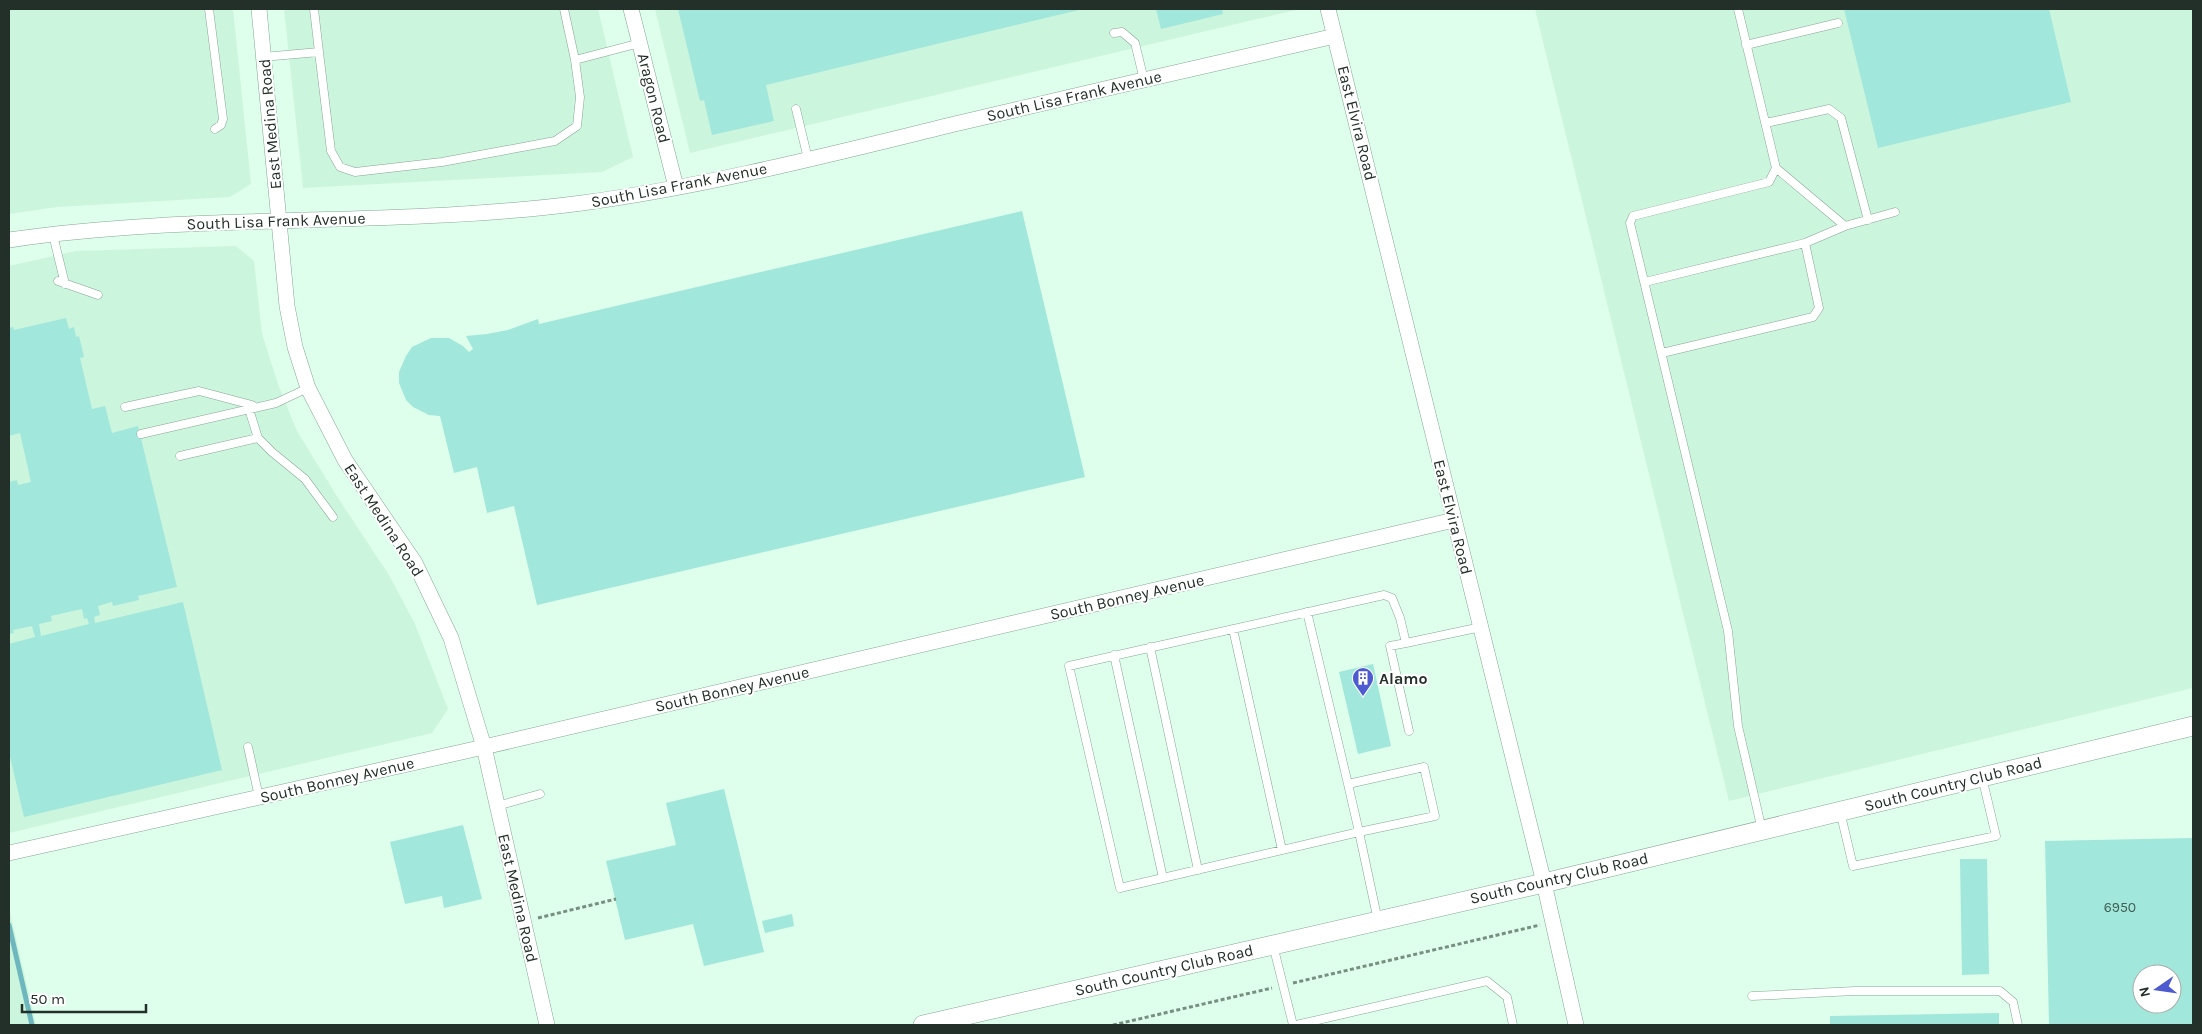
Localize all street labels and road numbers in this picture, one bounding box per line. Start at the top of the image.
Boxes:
street label: Aragon Road [634,51,674,145]
street label: East Medina Road [255,58,285,190]
street label: East Elvira Road [1334,64,1380,182]
street label: South Lisa Frank Avenue [985,67,1163,125]
street label: South Lisa Frank Avenue [589,159,769,211]
street label: South Lisa Frank Avenue [186,208,366,234]
street label: East Elvira Road [1430,458,1476,576]
street label: East Medina Road [340,460,428,580]
street label: South Bonney Avenue [1048,570,1206,624]
street label: South Bonney Avenue [653,662,811,716]
street label: South Bonney Avenue [258,753,416,807]
street label: South Country Club Road [1862,753,2044,815]
street label: East Medina Road [494,832,542,964]
street label: South Country Club Road [1468,848,1650,908]
street label: South Country Club Road [1073,940,1255,1000]

